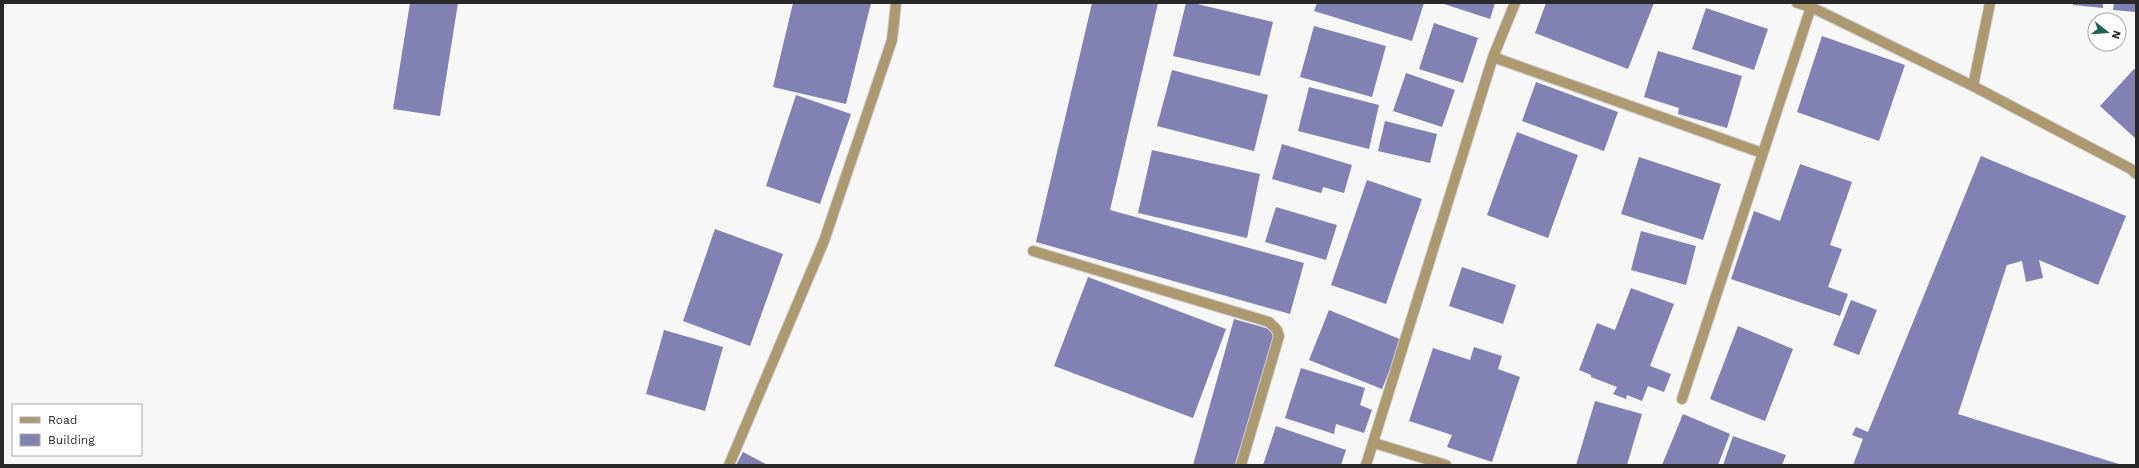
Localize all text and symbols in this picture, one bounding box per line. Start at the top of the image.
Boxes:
north arrow [2087,12,2127,52]
text: N [2109,29,2123,41]
legend [12,404,142,456]
text: Road [48,413,77,427]
text: Building [48,433,95,447]

